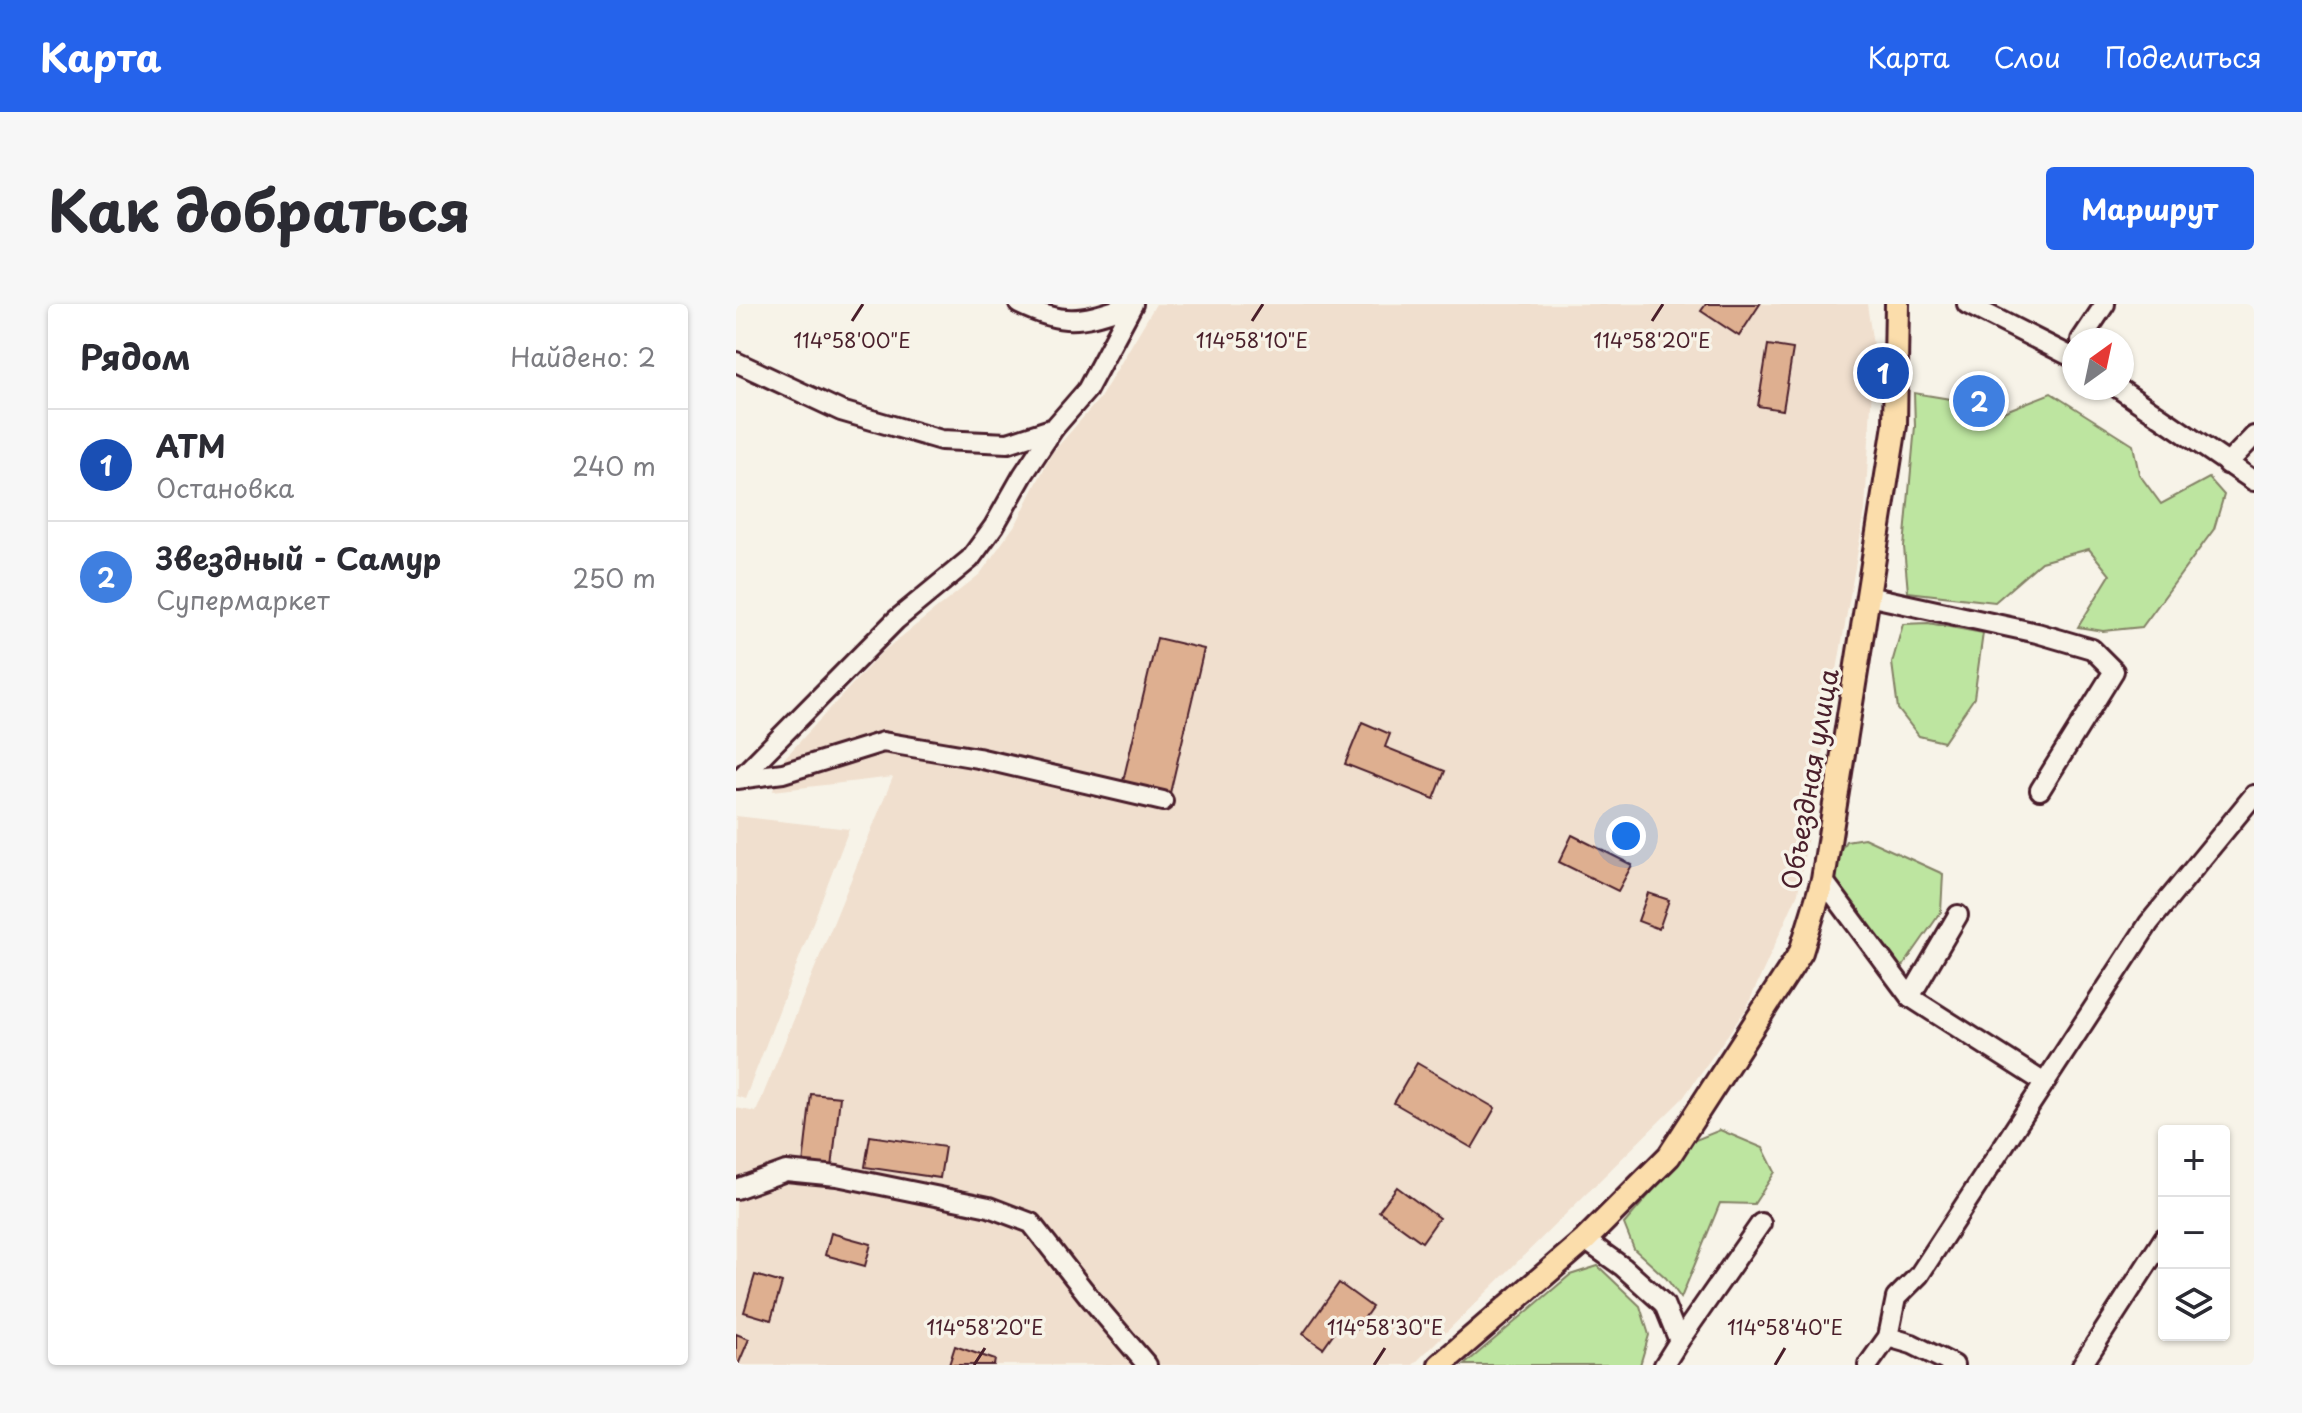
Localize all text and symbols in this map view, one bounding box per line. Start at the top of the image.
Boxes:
text: Карта [40,28,162,85]
text: Карта [1867,35,1950,78]
text: Слои [1994,35,2061,78]
text: Поделиться [2105,35,2262,78]
text: Как добраться [48,166,471,251]
button: Маршрут [2046,167,2254,250]
text: 114°58'00"E [793,325,911,355]
text: 114°58'10"E [1196,325,1308,355]
text: 114°58'20"E [1593,325,1711,355]
north arrow [2062,328,2134,400]
text: Рядом [80,330,191,382]
text: Найдено: 2 [510,337,656,376]
pin: 1 [1857,343,1909,403]
pin: 2 [1953,371,2005,431]
text: АТМ [156,423,226,468]
text: 1 [100,446,112,485]
text: 240 m [572,446,656,485]
text: Остановка [156,468,294,507]
text: Звездный - Самур [156,535,441,580]
text: 2 [97,558,115,597]
text: 250 m [572,558,656,597]
text: Супермаркет [156,580,330,619]
street label: Объездная улица [1770,665,1848,892]
your location [1606,816,1646,856]
map controls [2158,1125,2230,1341]
button: + [2158,1125,2230,1197]
button: − [2158,1197,2230,1269]
button: layers [2158,1269,2230,1341]
text: 114°58'20"E [926,1312,1044,1342]
text: 114°58'30"E [1327,1312,1443,1342]
text: 114°58'40"E [1727,1312,1843,1342]

